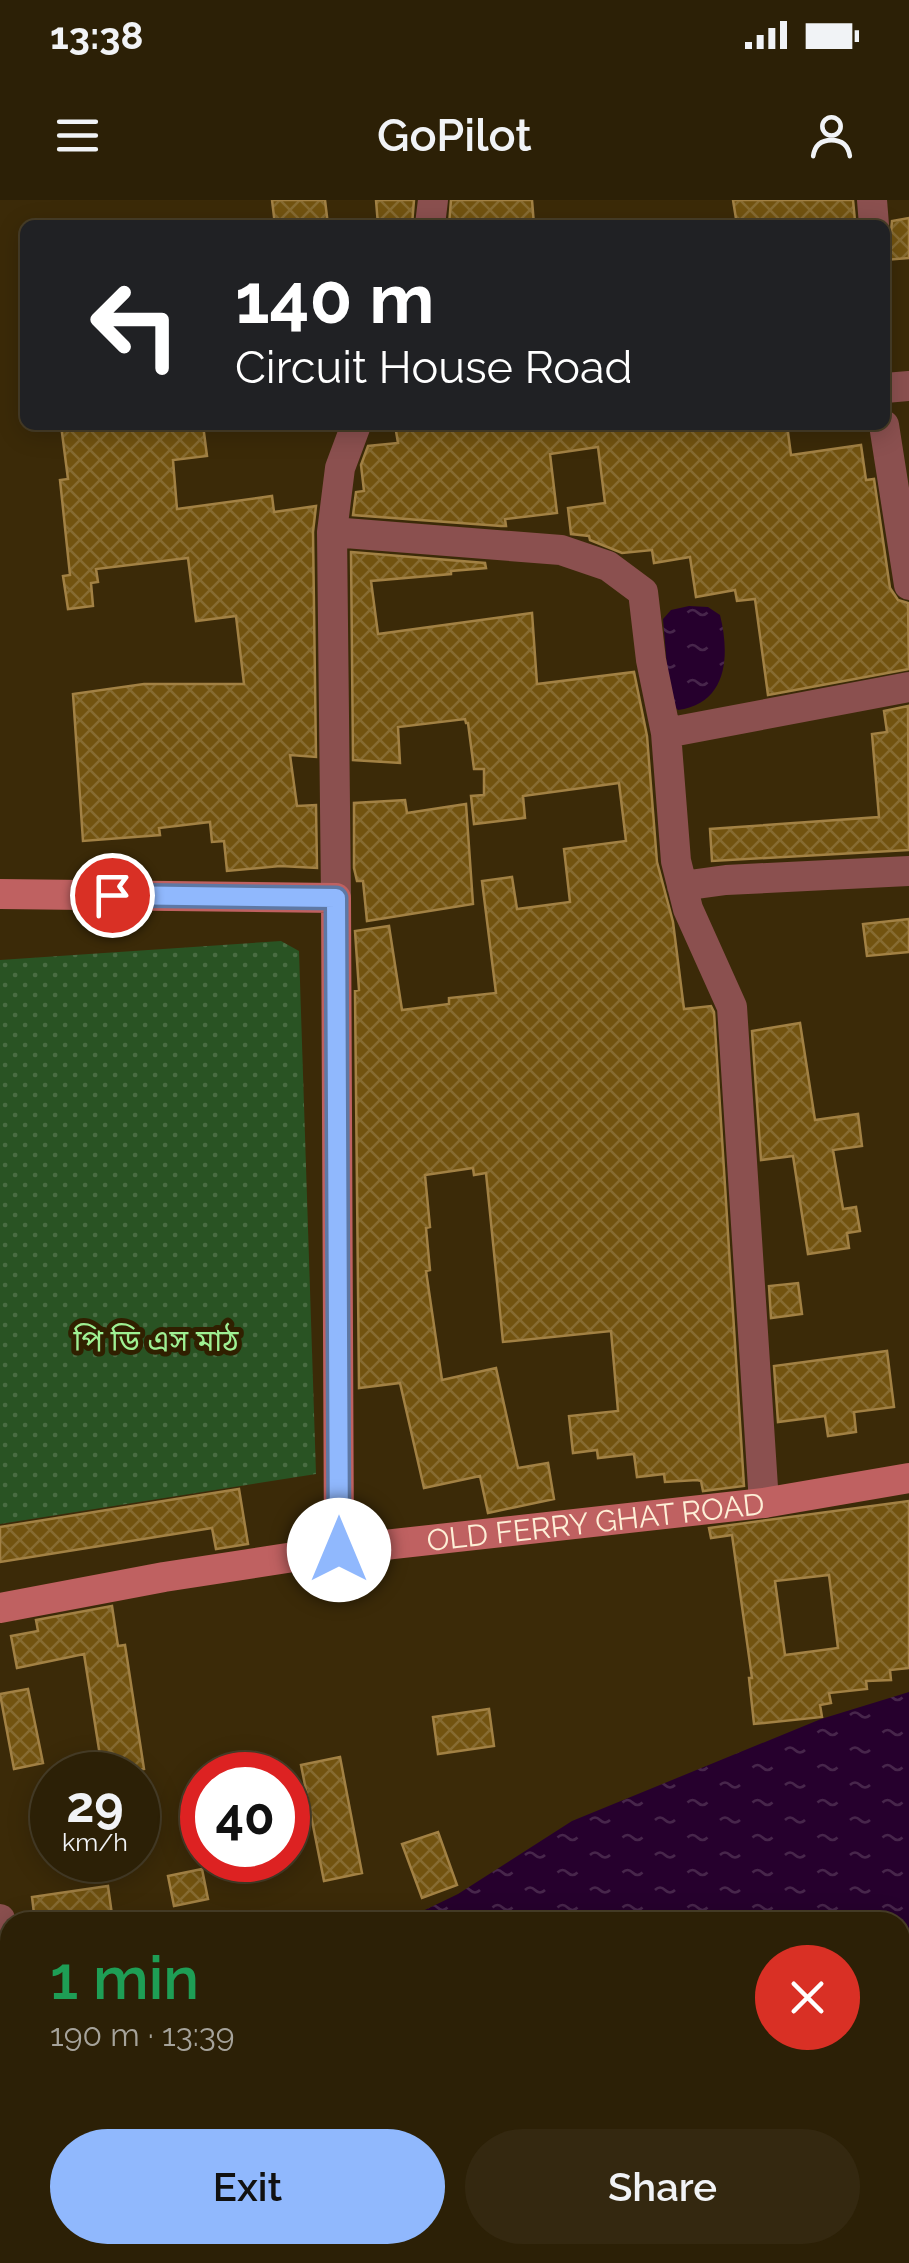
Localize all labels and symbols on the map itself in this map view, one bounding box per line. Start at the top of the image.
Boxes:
pin [70,853,155,938]
park label: পি ডি এস মাঠ [73,1322,239,1358]
street label: OLD FERRY GHAT ROAD [425,1486,766,1558]
position arrow [287,1498,391,1602]
speed limit sign: 40 [180,1752,310,1882]

